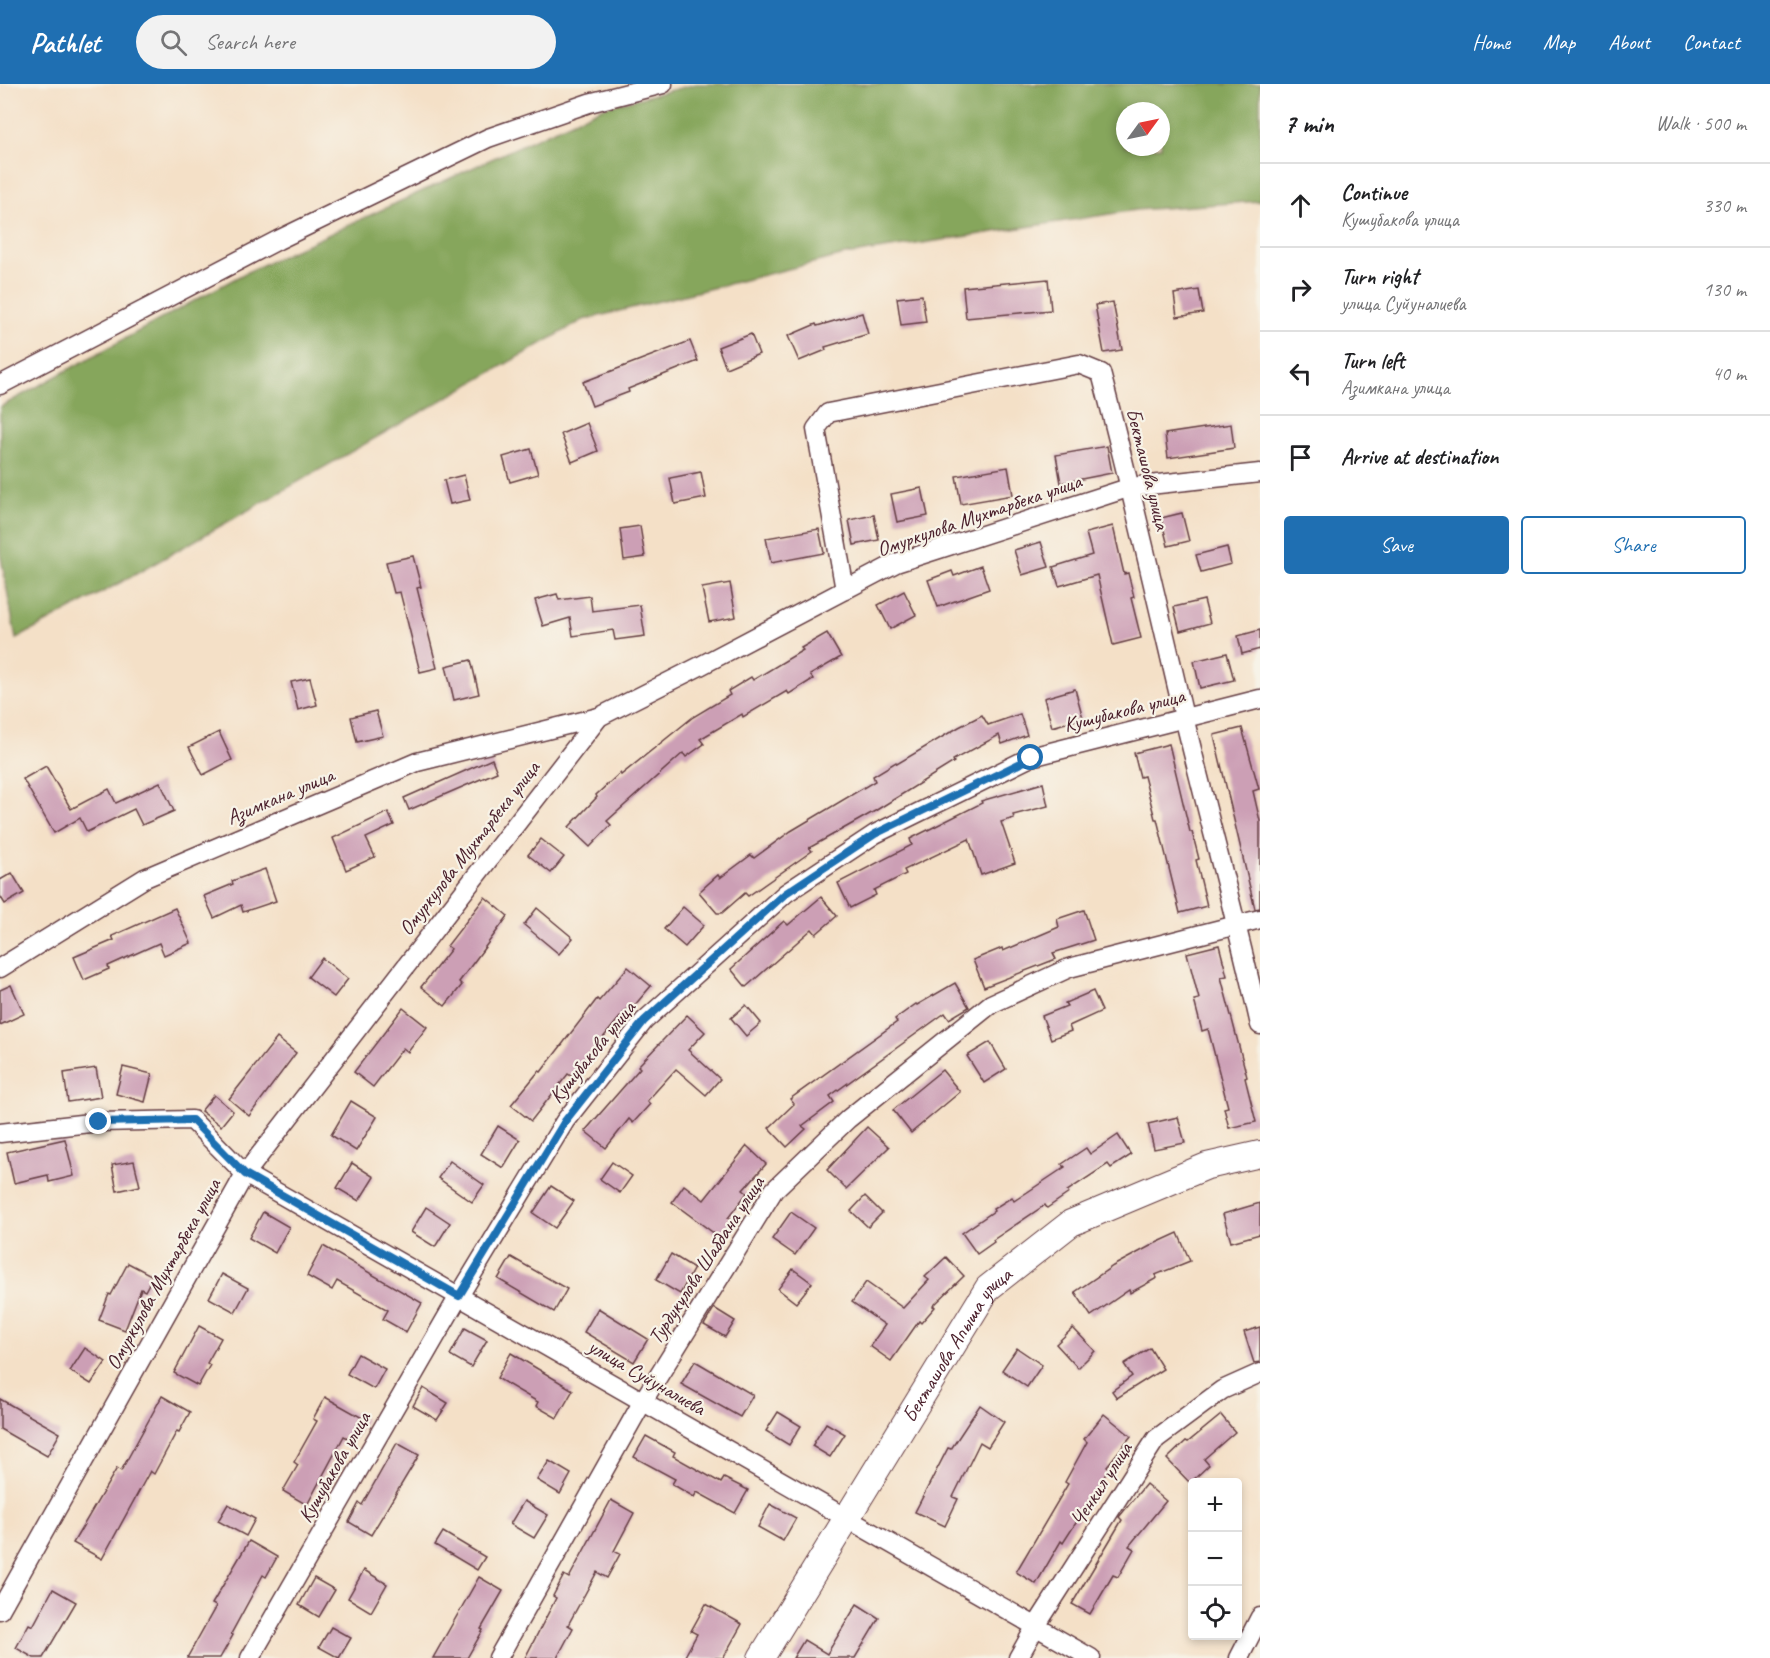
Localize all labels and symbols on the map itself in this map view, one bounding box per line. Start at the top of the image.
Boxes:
north arrow [1116,102,1170,156]
street label: Бекташова улица [1120,405,1176,534]
street label: Омуркулова Мухтарбека улица [873,467,1086,562]
street label: Кушубакова улица [1061,682,1189,738]
route start [1017,744,1043,770]
street label: Омуркулова Мухтарбека улица [393,754,546,941]
street label: Азимкана улица [222,761,340,831]
street label: Кушубакова улица [543,995,642,1108]
route end [85,1108,111,1134]
street label: Турдукулова Шабдана улица [642,1170,771,1349]
street label: Омуркулова Мухтарбека улица [100,1173,227,1374]
street label: Бекташова Апыша улица [896,1260,1018,1427]
street label: улица Суйуналиева [582,1332,712,1422]
street label: Кушубакова улица [292,1406,377,1527]
street label: Ченкил улица [1064,1436,1139,1531]

